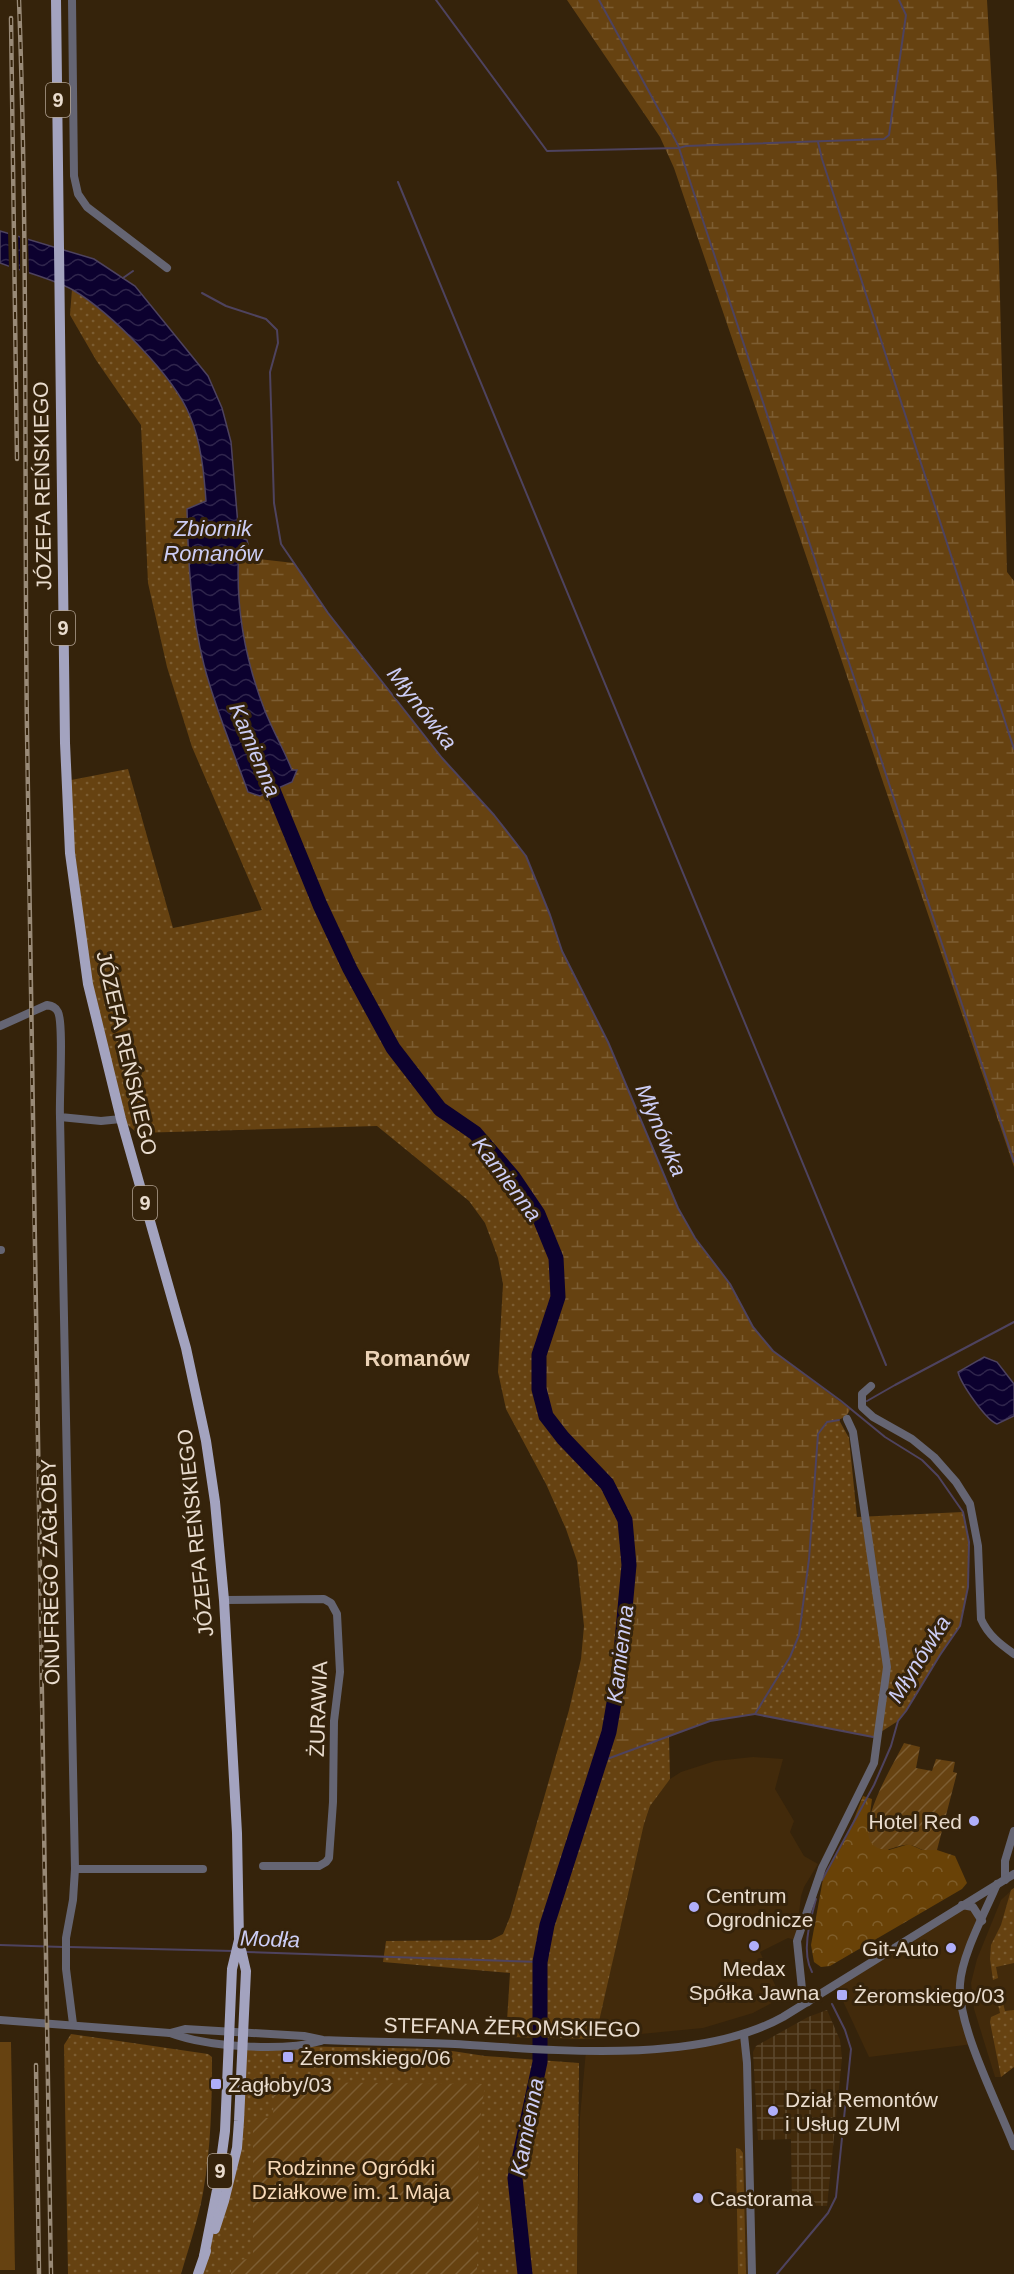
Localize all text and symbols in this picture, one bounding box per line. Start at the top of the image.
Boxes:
road number: 9 [46,83,70,117]
street label: JÓZEFA REŃSKIEGO [29,381,55,591]
water label: Zbiornik Romanów [163,516,265,566]
road number: 9 [51,611,75,645]
water label: Młynówka [382,662,462,754]
water label: Kamienna [224,700,286,800]
street label: JÓZEFA REŃSKIEGO [92,949,162,1157]
water label: Młynówka [630,1080,692,1180]
water label: Kamienna [467,1132,547,1226]
road number: 9 [133,1186,157,1220]
district label: Romanów [364,1346,470,1371]
street label: JÓZEFA REŃSKIEGO [173,1428,217,1638]
street label: ONUFREGO ZAGŁOBY [37,1459,63,1685]
water label: Kamienna [602,1603,638,1705]
water label: Młynówka [882,1611,956,1707]
street label: ŻURAWIA [305,1661,331,1757]
place label: Hotel Red [869,1810,962,1833]
marker: Hotel Red [967,1814,981,1828]
place label: Centrum Ogrodnicze [706,1884,813,1931]
marker: Centrum Ogrodnicze [687,1900,701,1914]
water label: Modła [240,1925,300,1953]
place label: Git-Auto [862,1937,939,1960]
marker: Medax Spółka Jawna [747,1939,761,1953]
marker: Git-Auto [944,1941,958,1955]
place label: Medax Spółka Jawna [689,1957,820,2004]
place label: Żeromskiego/03 [854,1984,1005,2007]
marker: Żeromskiego/03 [835,1988,849,2002]
street label: STEFANA ŻEROMSKIEGO [383,2013,641,2041]
place label: Żeromskiego/06 [300,2046,451,2069]
marker: Żeromskiego/06 [281,2050,295,2064]
place label: Zagłoby/03 [228,2073,332,2096]
water label: Kamienna [505,2076,549,2178]
marker: Zagłoby/03 [209,2077,223,2091]
place label: Dział Remontów i Usług ZUM [785,2088,939,2135]
marker: Dział Remontów i Usług ZUM [766,2104,780,2118]
road number: 9 [208,2154,232,2188]
park label: Rodzinne Ogródki Działkowe im. 1 Maja [252,2156,451,2203]
place label: Castorama [710,2187,813,2210]
marker: Castorama [691,2191,705,2205]

